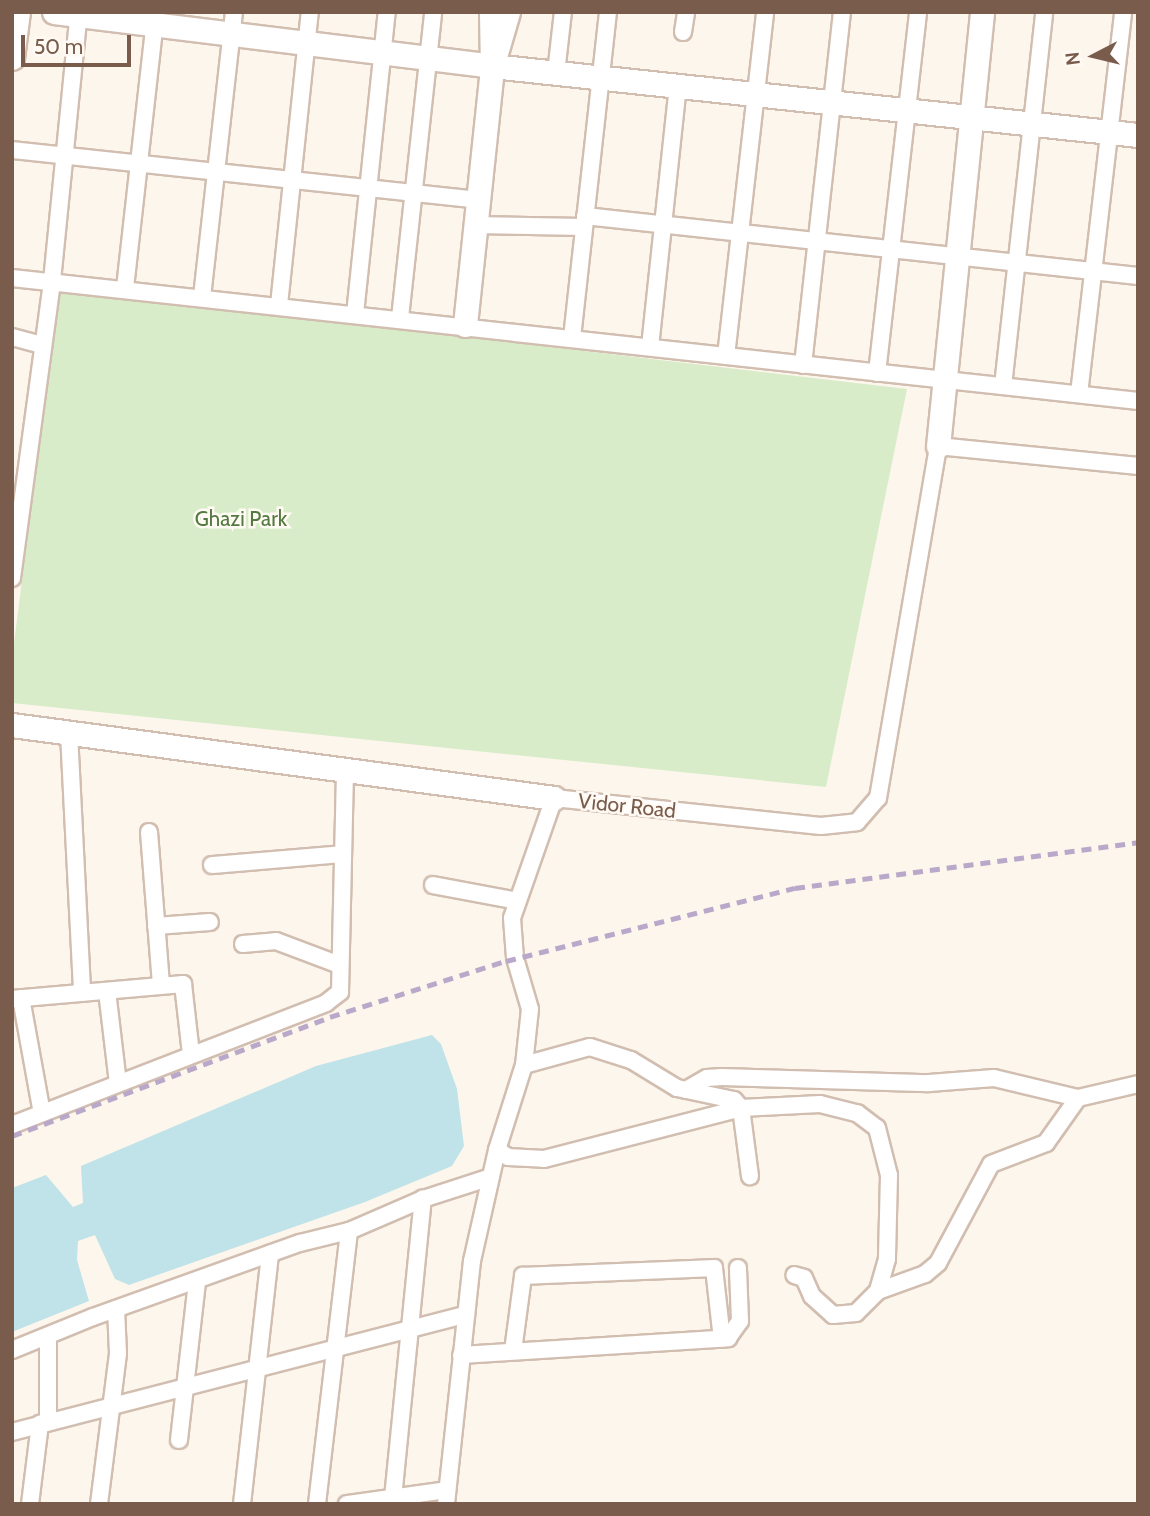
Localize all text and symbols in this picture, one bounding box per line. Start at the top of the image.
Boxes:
scale bar [24,21,135,65]
north arrow [1059,21,1129,91]
text: 50 m [34,34,83,59]
text: N [1060,51,1085,67]
park label: Ghazi Park [195,506,287,532]
street label: Vidor Road [577,788,677,824]

